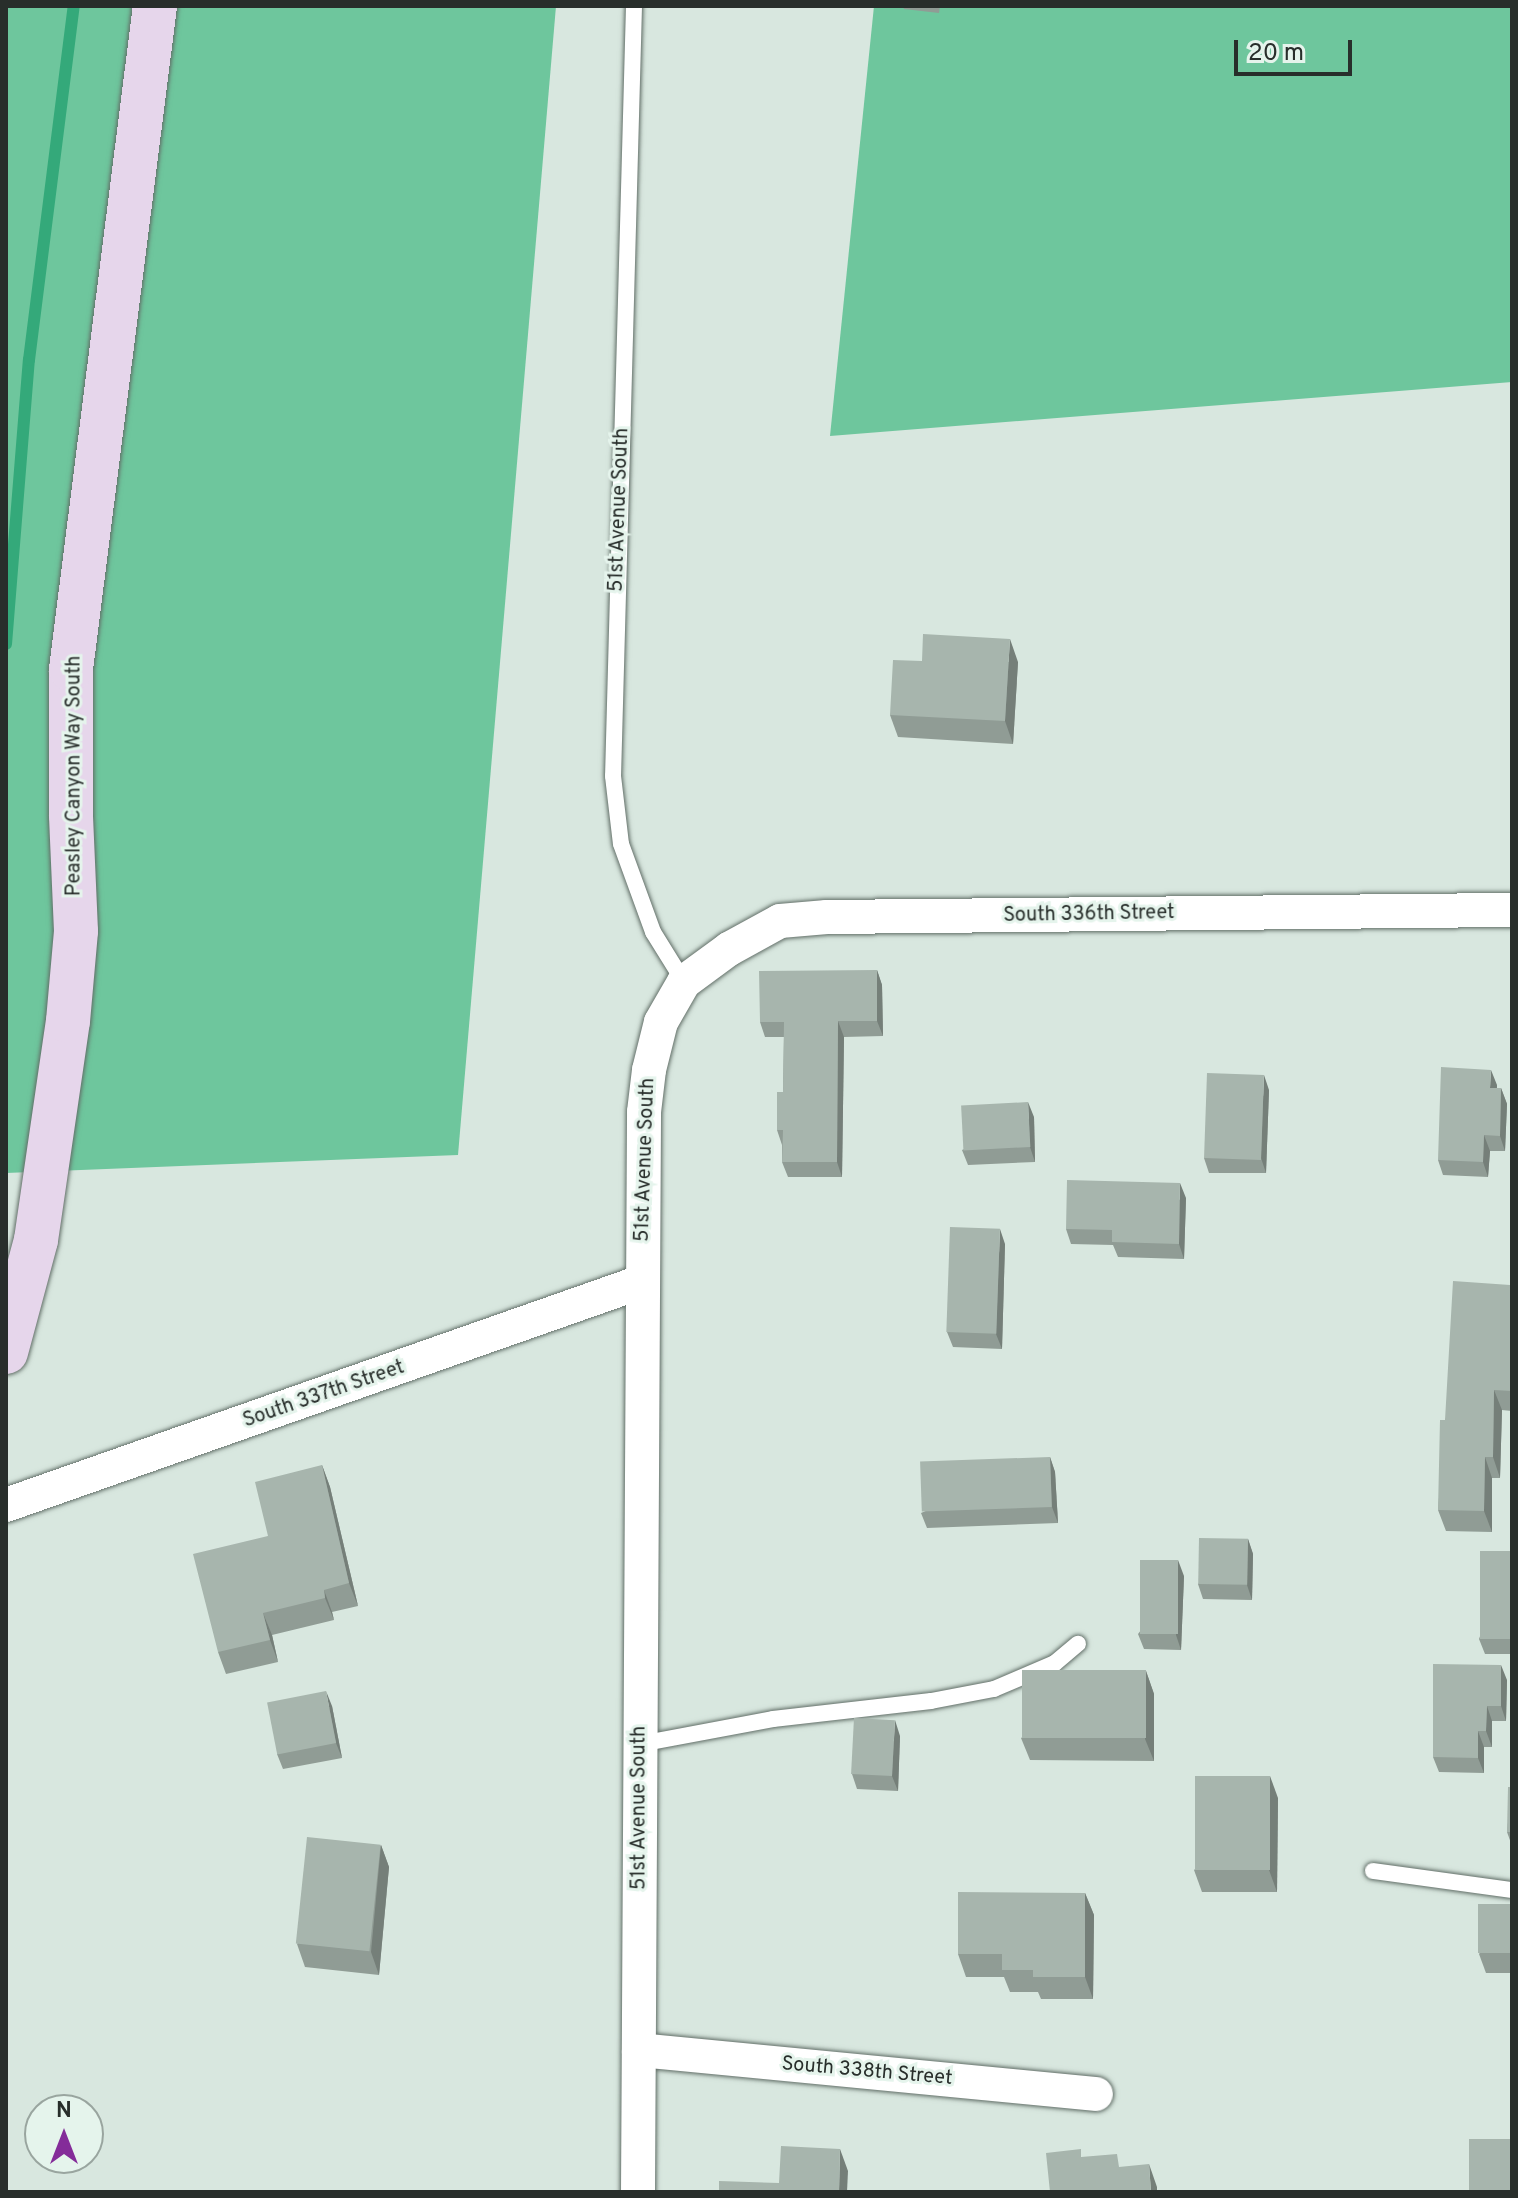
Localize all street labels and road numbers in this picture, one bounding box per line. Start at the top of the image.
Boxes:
street label: 51st Avenue South [605,427,635,593]
street label: Peasley Canyon Way South [63,655,87,897]
street label: South 336th Street [1003,902,1175,928]
street label: 51st Avenue South [631,1077,661,1243]
street label: South 337th Street [240,1356,408,1434]
street label: 51st Avenue South [628,1726,652,1890]
street label: South 338th Street [781,2053,953,2091]

